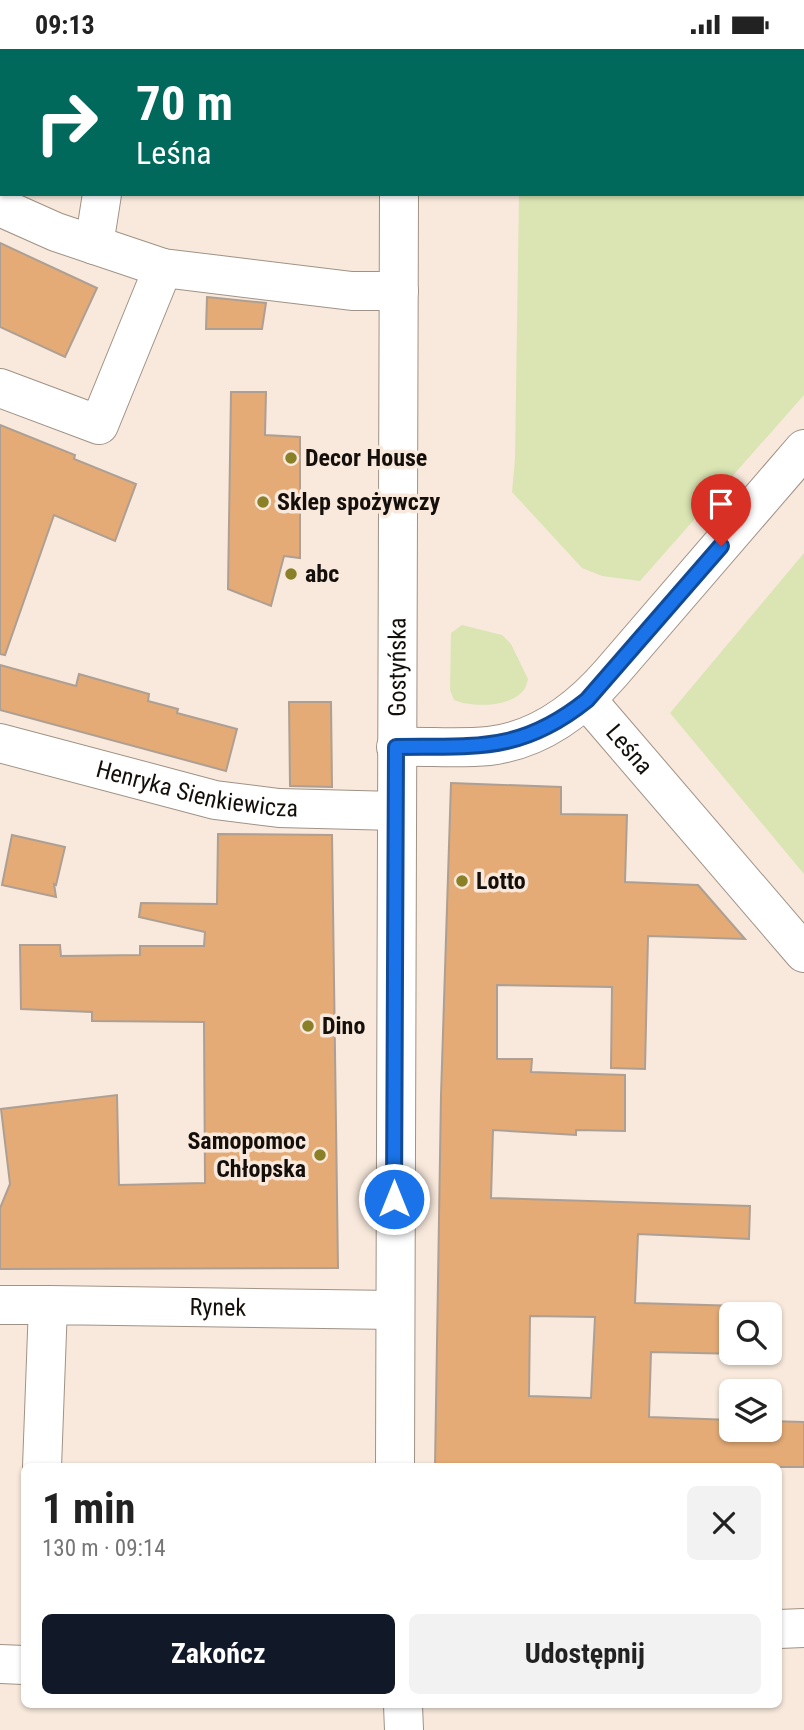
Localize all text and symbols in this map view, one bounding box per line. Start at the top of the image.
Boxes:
text: 09:13 [35,10,95,40]
text: 70 m [136,75,233,132]
icon: right [21,77,112,168]
text: Leśna [136,134,212,172]
place label: Decor House [305,444,427,472]
marker: Decor House [283,450,299,466]
pin [691,474,751,546]
icon: arrive [702,485,740,523]
place label: Sklep spożywczy [277,488,441,516]
marker: Sklep spożywczy [255,494,271,510]
place label: abc [305,560,339,588]
marker: abc [283,566,299,582]
street label: Gostyńska [383,617,412,717]
street label: Leśna [600,719,658,780]
street label: Henryka Sienkiewicza [93,755,298,822]
place label: Lotto [476,867,526,895]
marker: Lotto [454,873,470,889]
place label: Dino [322,1012,365,1040]
marker: Dino [300,1018,316,1034]
place label: Samopomoc Chłopska [187,1127,306,1183]
marker: Samopomoc Chłopska [312,1147,328,1163]
position arrow [357,1162,431,1236]
street label: Rynek [189,1293,246,1322]
map controls [719,1302,782,1442]
button: search [719,1302,782,1365]
button: layers [719,1379,782,1442]
text: 1 min [42,1484,135,1533]
button: close [687,1486,761,1560]
text: 130 m · 09:14 [42,1535,166,1562]
button: Zakończ [42,1614,395,1694]
button: Udostępnij [409,1614,761,1694]

